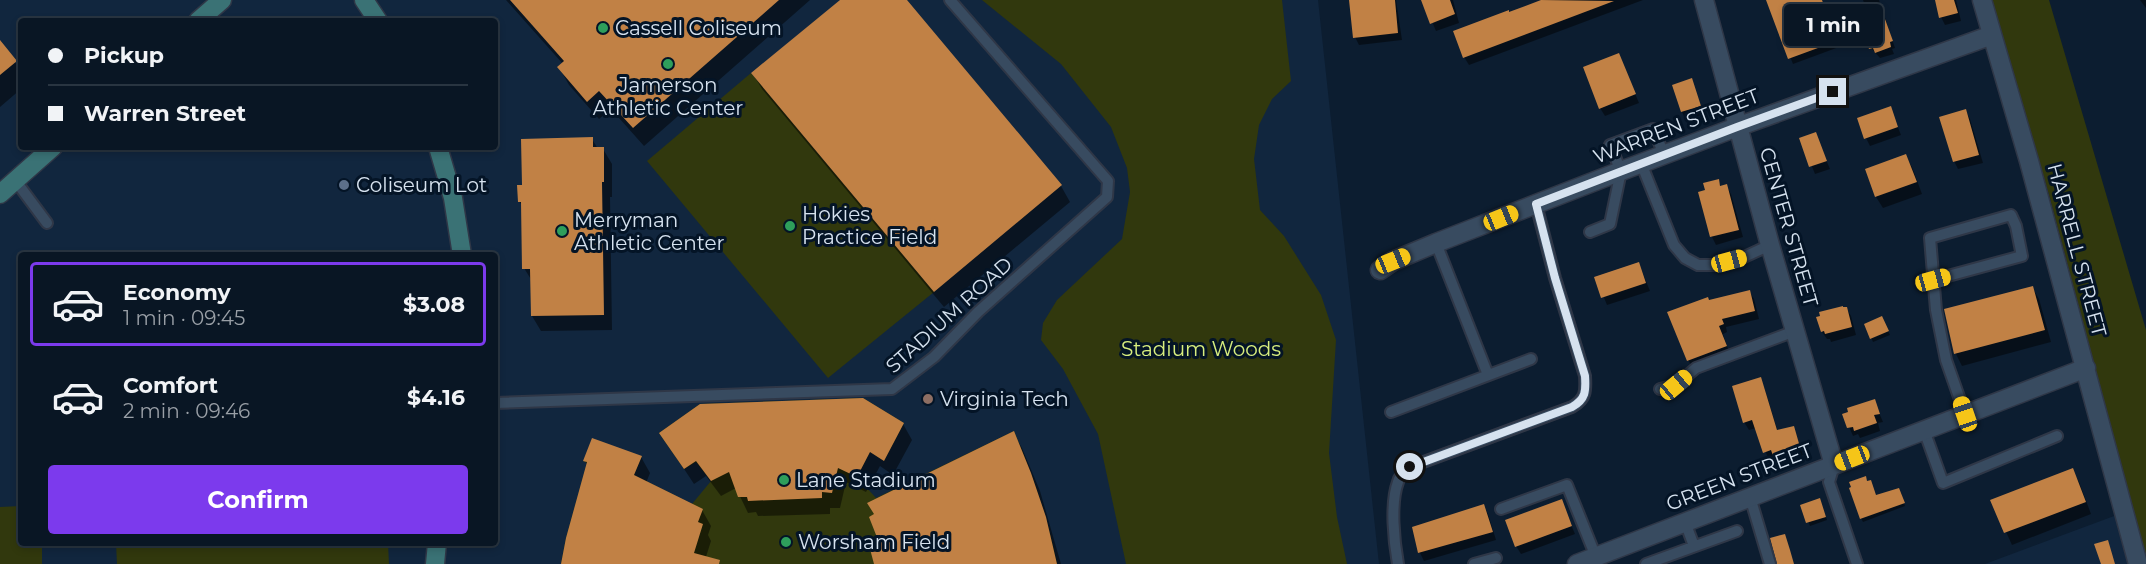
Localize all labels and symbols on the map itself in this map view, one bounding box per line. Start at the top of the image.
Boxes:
callout: 1 min [1784,5,1882,47]
place label: Cassell Coliseum [615,16,782,40]
marker: Cassell Coliseum [596,21,610,35]
marker: Jamerson Athletic Center [661,57,675,71]
place label: Jamerson Athletic Center [593,73,743,120]
route end [1819,78,1846,105]
street label: WARREN STREET [1590,83,1763,169]
street label: CENTER STREET [1755,145,1823,310]
street label: HARRELL STREET [2042,161,2112,340]
place label: Coliseum Lot [356,173,487,197]
marker: Coliseum Lot [337,178,351,192]
place label: Hokies Practice Field [802,202,937,249]
car [1481,203,1521,233]
place label: Merryman Athletic Center [574,208,725,255]
marker: Hokies Practice Field [783,219,797,233]
marker: Merryman Athletic Center [555,224,569,238]
car [1373,246,1413,276]
car [1709,248,1749,274]
street label: STADIUM ROAD [881,252,1017,378]
car [1913,267,1953,293]
park label: Stadium Woods [1121,337,1281,361]
car [1656,367,1696,403]
place label: Virginia Tech [940,387,1069,411]
marker: Virginia Tech [921,392,935,406]
car [1951,394,1979,434]
street label: GREEN STREET [1663,438,1816,516]
car [1832,443,1872,473]
route start [1396,453,1423,480]
place label: Lane Stadium [796,468,936,492]
marker: Lane Stadium [777,473,791,487]
place label: Worsham Field [798,530,950,554]
marker: Worsham Field [779,535,793,549]

